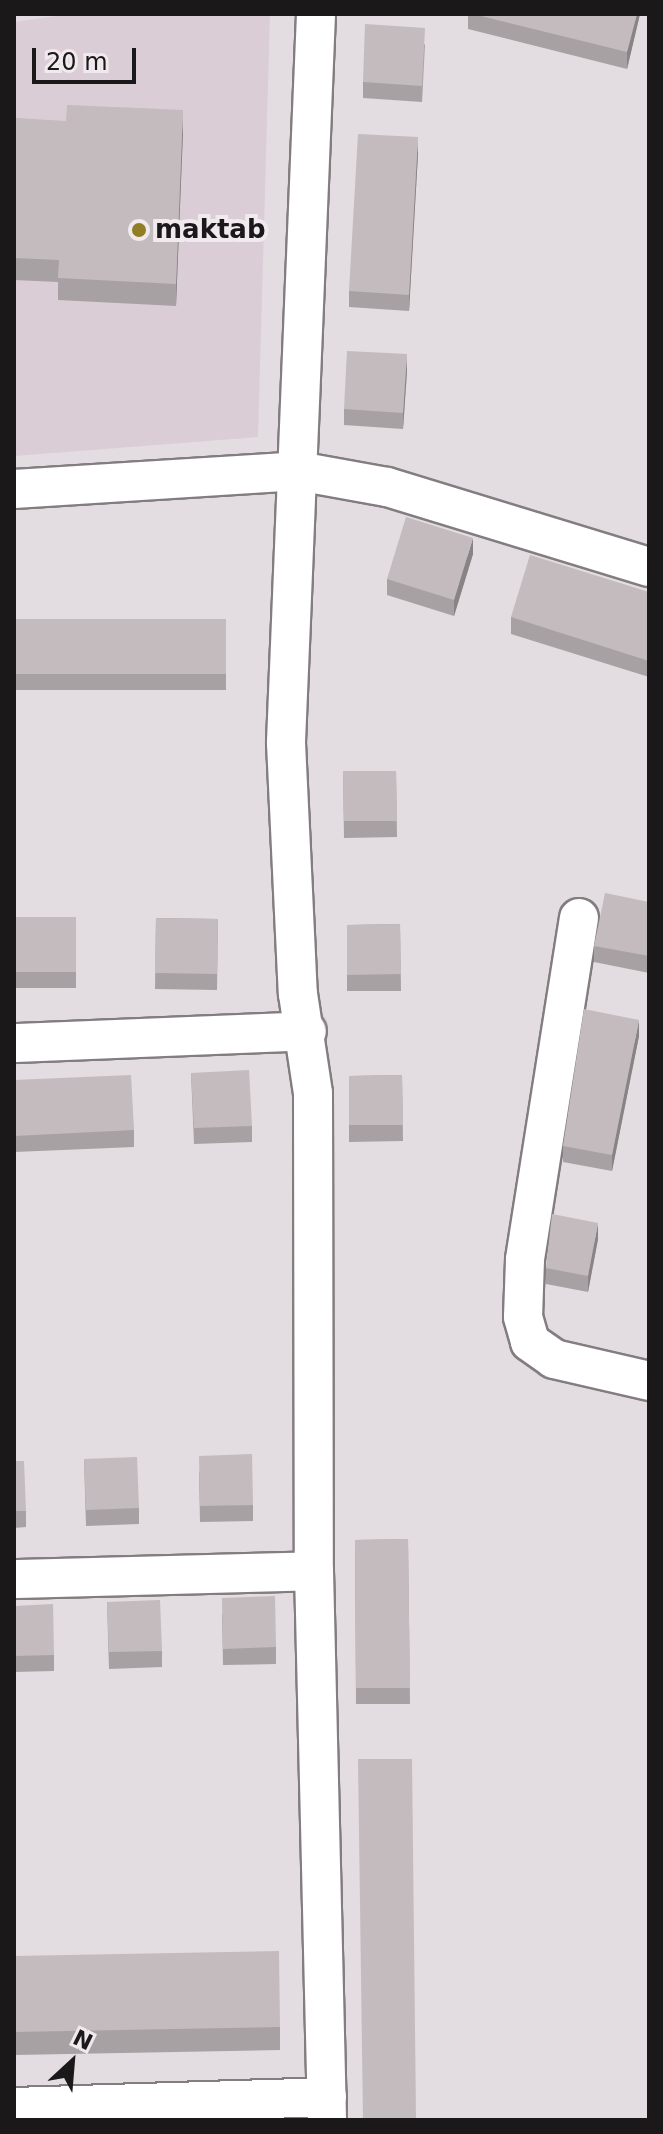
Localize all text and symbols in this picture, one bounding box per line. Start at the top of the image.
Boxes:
scale bar [36,32,140,82]
text: 20 m [46,48,108,76]
place label: maktab [155,214,266,246]
marker: maktab [130,221,148,239]
north arrow [32,2022,112,2102]
text: N [69,2025,96,2055]

